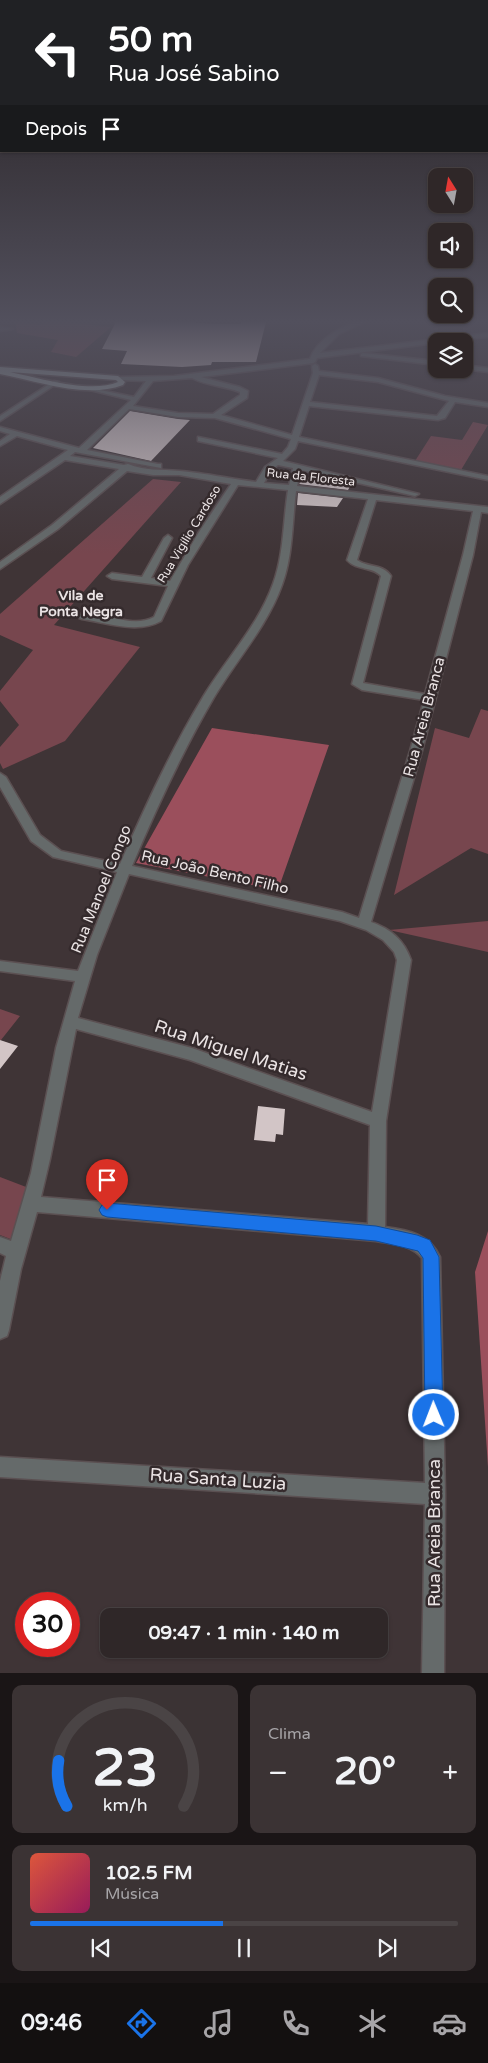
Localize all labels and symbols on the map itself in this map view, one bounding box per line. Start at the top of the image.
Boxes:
north arrow [428,168,472,212]
street label: Rua da Floresta [266,465,356,489]
street label: Rua Vigílio Cardoso [154,483,224,585]
district label: Vila de Ponta Negra [39,587,123,620]
street label: Rua Areia Branca [399,655,449,779]
street label: Rua Manoel Congo [67,822,135,956]
street label: Rua João Bento Filho [140,846,290,898]
street label: Rua Miguel Matias [152,1015,310,1085]
pin [86,1159,128,1210]
position arrow [407,1388,459,1440]
street label: Rua Areia Branca [423,1459,445,1607]
street label: Rua Santa Luzia [149,1463,287,1495]
speed limit sign: 30 [15,1592,80,1657]

